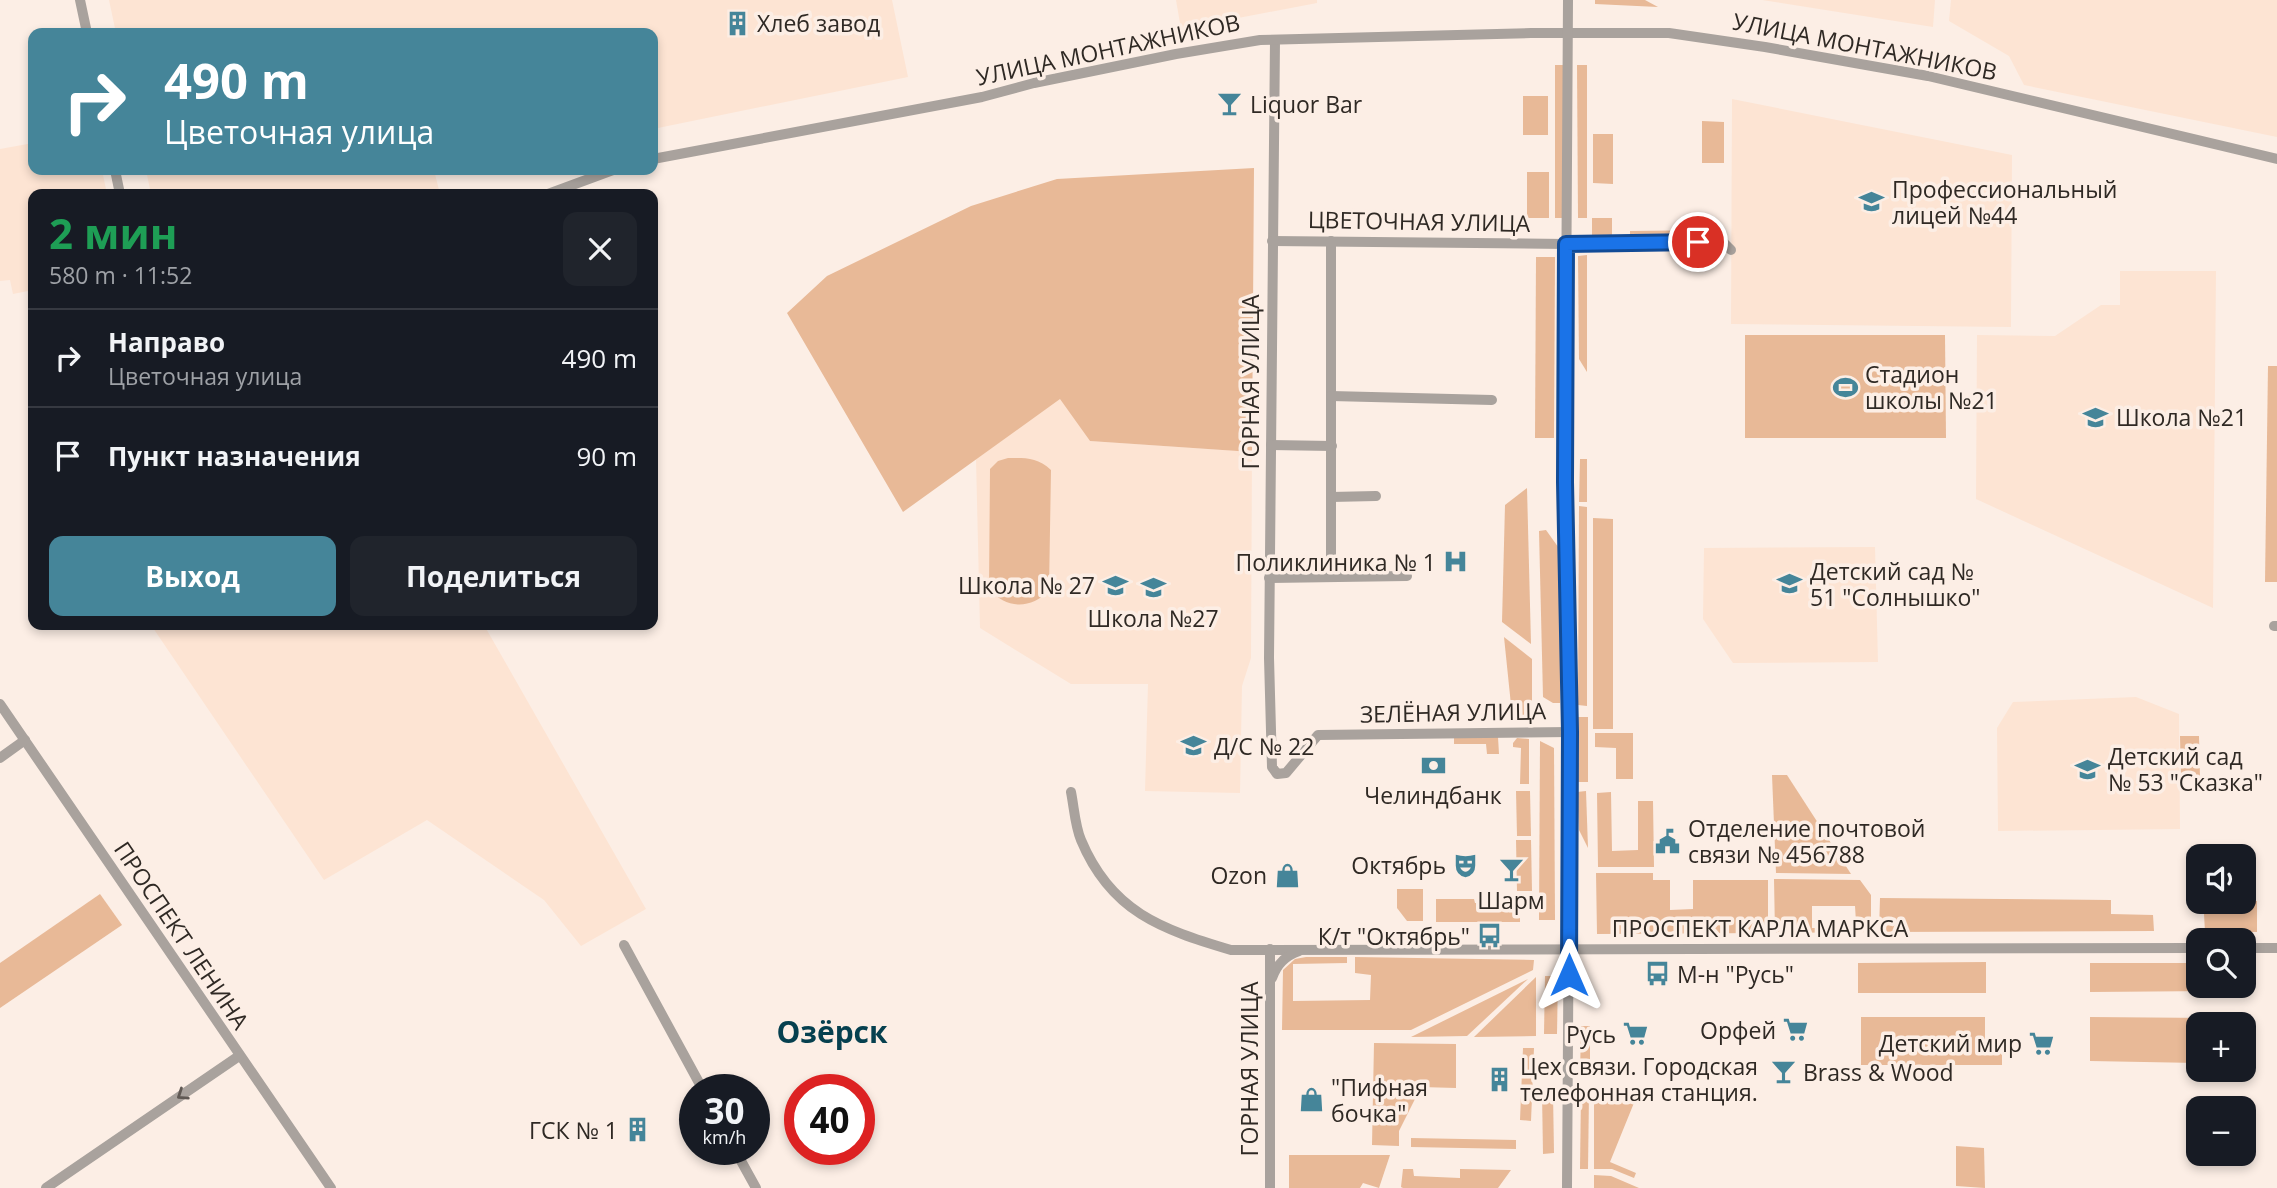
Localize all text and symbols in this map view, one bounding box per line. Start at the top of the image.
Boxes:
street label: УЛИЦА МОНТАЖНИКОВ [973,5,1243,93]
street label: УЛИЦА МОНТАЖНИКОВ [1730,5,2000,87]
place label: Хлеб завод [757,7,880,39]
building icon: Хлеб завод [723,9,751,37]
text: 490 m [164,47,309,113]
icon: right [49,56,140,147]
place label: Liquor Bar [1250,88,1363,120]
bar icon: Liquor Bar [1216,90,1244,118]
text: Цветочная улица [164,110,434,153]
place label: Профессиональный лицей №44 [1892,173,2117,231]
school or university icon: Профессиональный лицей №44 [1858,188,1886,216]
street label: ЦВЕТОЧНАЯ УЛИЦА [1307,203,1531,239]
text: 2 мин [49,204,177,261]
button: close [563,212,637,286]
pin [1668,212,1728,272]
icon: arrive [1679,223,1717,261]
text: 580 m · 11:52 [49,259,192,291]
street label: ГОРНАЯ УЛИЦА [1234,294,1266,470]
text: Направо [108,324,225,360]
icon: right [49,339,87,377]
text: 490 m [562,340,637,376]
place label: Стадион школы №21 [1865,358,1998,416]
text: Цветочная улица [108,360,302,392]
sports icon: Стадион школы №21 [1831,373,1859,401]
place label: Школа №21 [2116,401,2247,433]
school or university icon: Школа №21 [2082,403,2110,431]
icon: arrive [49,437,87,475]
text: Пункт назначения [108,438,361,474]
text: 90 m [576,438,637,474]
button: Выход [49,536,336,616]
button: Поделиться [350,536,637,616]
place label: Поликлиника № 1 [1236,546,1436,578]
hospital icon: Поликлиника № 1 [1442,548,1470,576]
place label: Детский сад № 51 "Солнышко" [1810,555,1981,613]
place label: Школа № 27 [958,569,1095,601]
school or university icon: Детский сад № 51 "Солнышко" [1776,570,1804,598]
school or university icon: Школа № 27 [1101,571,1129,599]
school or university icon: Школа №27 [1139,574,1167,602]
place label: Школа №27 [1087,602,1219,634]
street label: ЗЕЛЁНАЯ УЛИЦА [1359,694,1547,730]
place label: Д/С № 22 [1214,730,1314,762]
school or university icon: Д/С № 22 [1180,732,1208,760]
place label: Детский сад № 53 "Сказка" [2108,740,2263,798]
bank icon: Челиндбанк [1419,751,1447,779]
school or university icon: Детский сад № 53 "Сказка" [2074,755,2102,783]
place label: Челиндбанк [1364,779,1502,811]
place label: Отделение почтовой связи № 456788 [1688,812,1925,870]
public building icon: Отделение почтовой связи № 456788 [1654,827,1682,855]
street label: ПРОСПЕКТ ЛЕНИНА [107,835,257,1036]
map controls [2186,844,2256,1166]
button: sound [2186,844,2256,914]
place label: Октябрь [1351,849,1446,881]
theatre icon: Октябрь [1452,851,1480,879]
bar icon: Шарм [1497,856,1525,884]
place label: Ozon [1210,859,1267,891]
shop icon: Ozon [1273,861,1301,889]
place label: Шарм [1477,884,1545,916]
street label: ПРОСПЕКТ КАРЛА МАРКСА [1612,912,1909,944]
place label: К/т "Октябрь" [1318,920,1470,952]
bus stop icon: К/т "Октябрь" [1476,922,1504,950]
button: search [2186,928,2256,998]
position arrow [1532,938,1606,1012]
place label: М-н "Русь" [1677,958,1794,990]
bus stop icon: М-н "Русь" [1643,960,1671,988]
street label: ГОРНАЯ УЛИЦА [1233,981,1265,1157]
district label: Озёрск [776,1011,888,1052]
button: + [2186,1012,2256,1082]
place label: Орфей [1700,1014,1776,1046]
supermarket icon: Орфей [1782,1016,1810,1044]
place label: Русь [1566,1018,1616,1050]
supermarket icon: Русь [1622,1020,1650,1048]
place label: Детский мир [1879,1027,2022,1059]
supermarket icon: Детский мир [2028,1029,2056,1057]
place label: Цех связи. Городская телефонная станция. [1520,1050,1758,1108]
place label: Brass & Wood [1803,1056,1954,1088]
bar icon: Brass & Wood [1769,1058,1797,1086]
building icon: Цех связи. Городская телефонная станция. [1486,1065,1514,1093]
place label: "Пифная бочка" [1331,1071,1428,1129]
speed limit sign: 40 [784,1074,875,1165]
shop icon: "Пифная бочка" [1297,1086,1325,1114]
one-way arrow [177,1087,190,1099]
text: 30 [704,1087,745,1134]
button: − [2186,1096,2256,1166]
place label: ГСК № 1 [529,1114,618,1146]
building icon: ГСК № 1 [624,1116,652,1144]
text: km/h [703,1125,746,1149]

